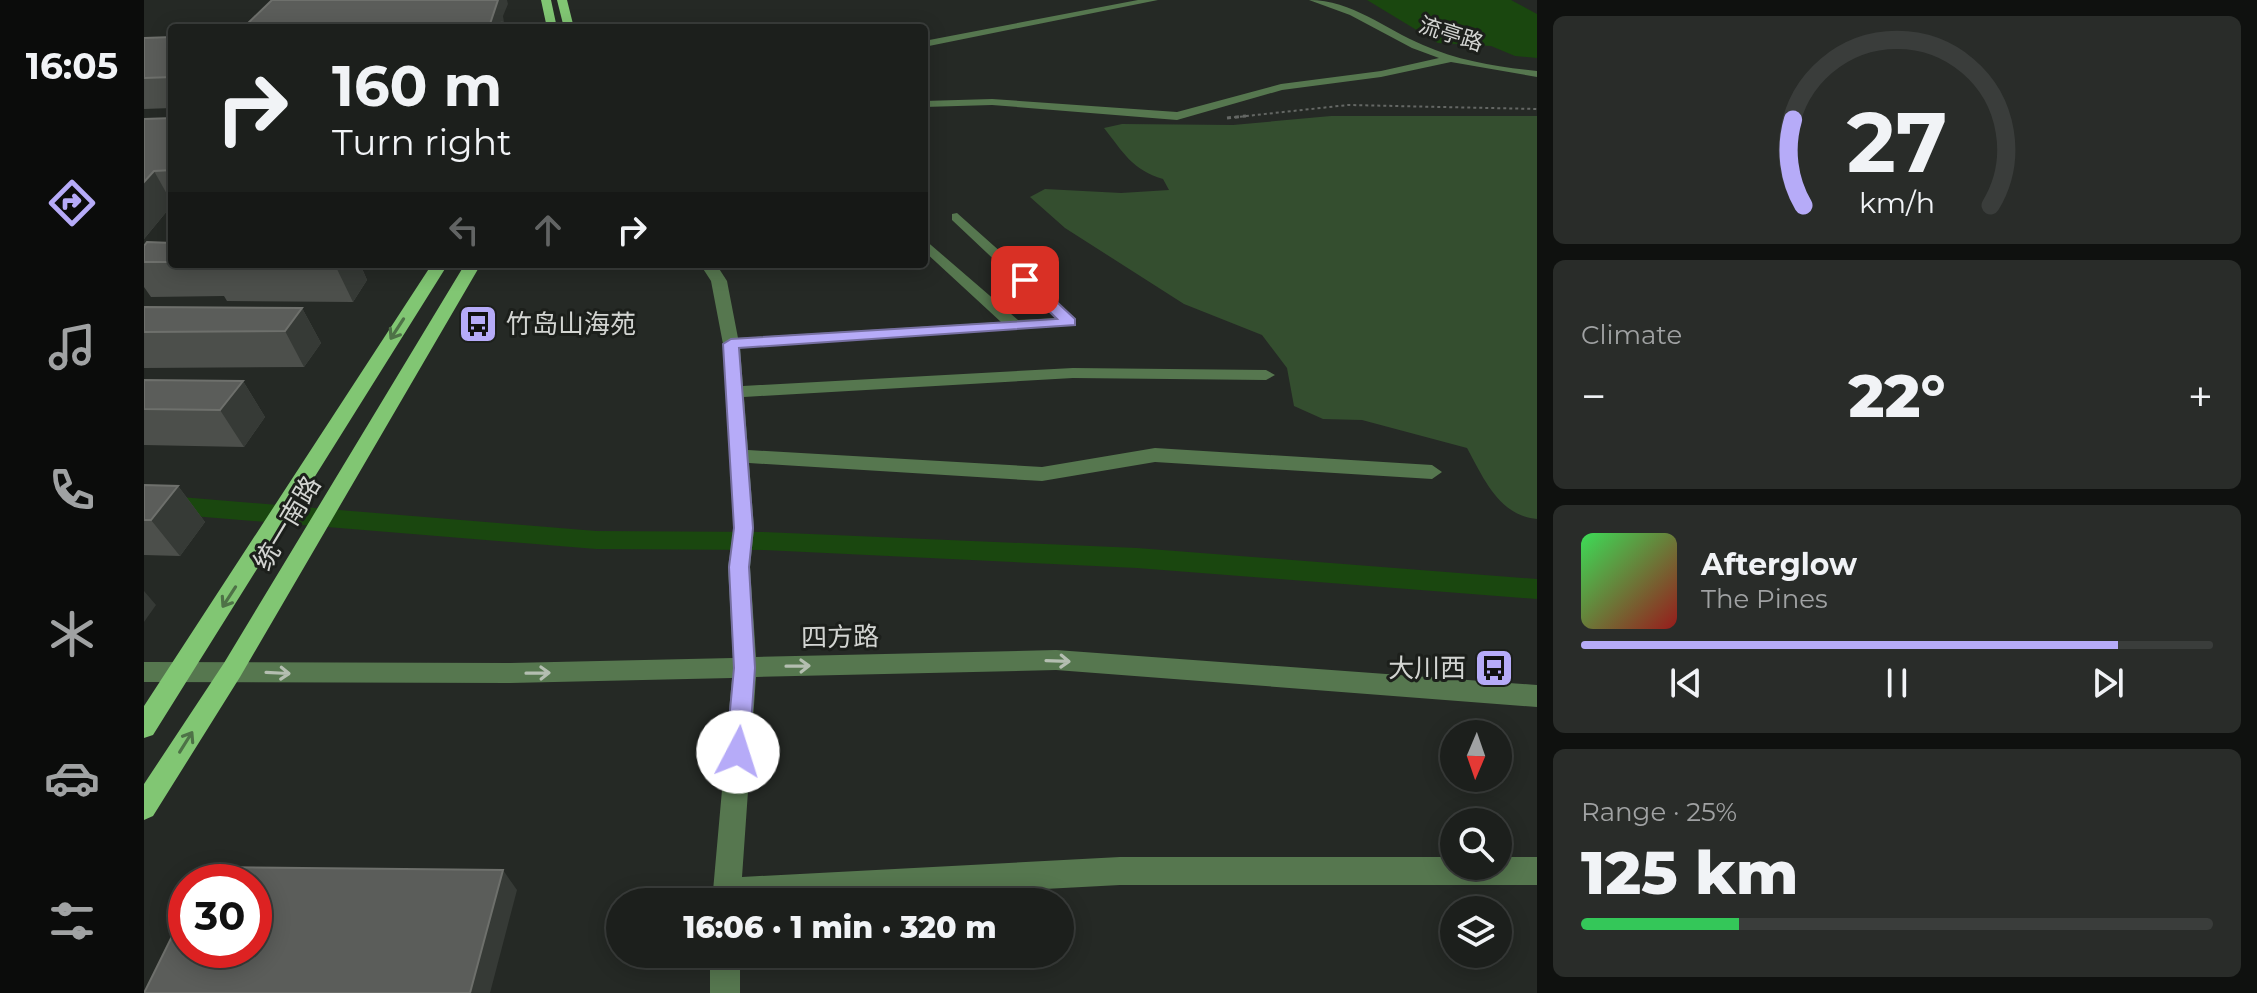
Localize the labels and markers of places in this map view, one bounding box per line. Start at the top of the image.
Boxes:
pin [991,246,1059,314]
bus stop icon: 竹岛山海苑 [457,303,499,345]
place label: 竹岛山海苑 [506,308,636,340]
bus stop icon: 大川西 [1473,647,1515,689]
place label: 大川西 [1388,652,1466,684]

